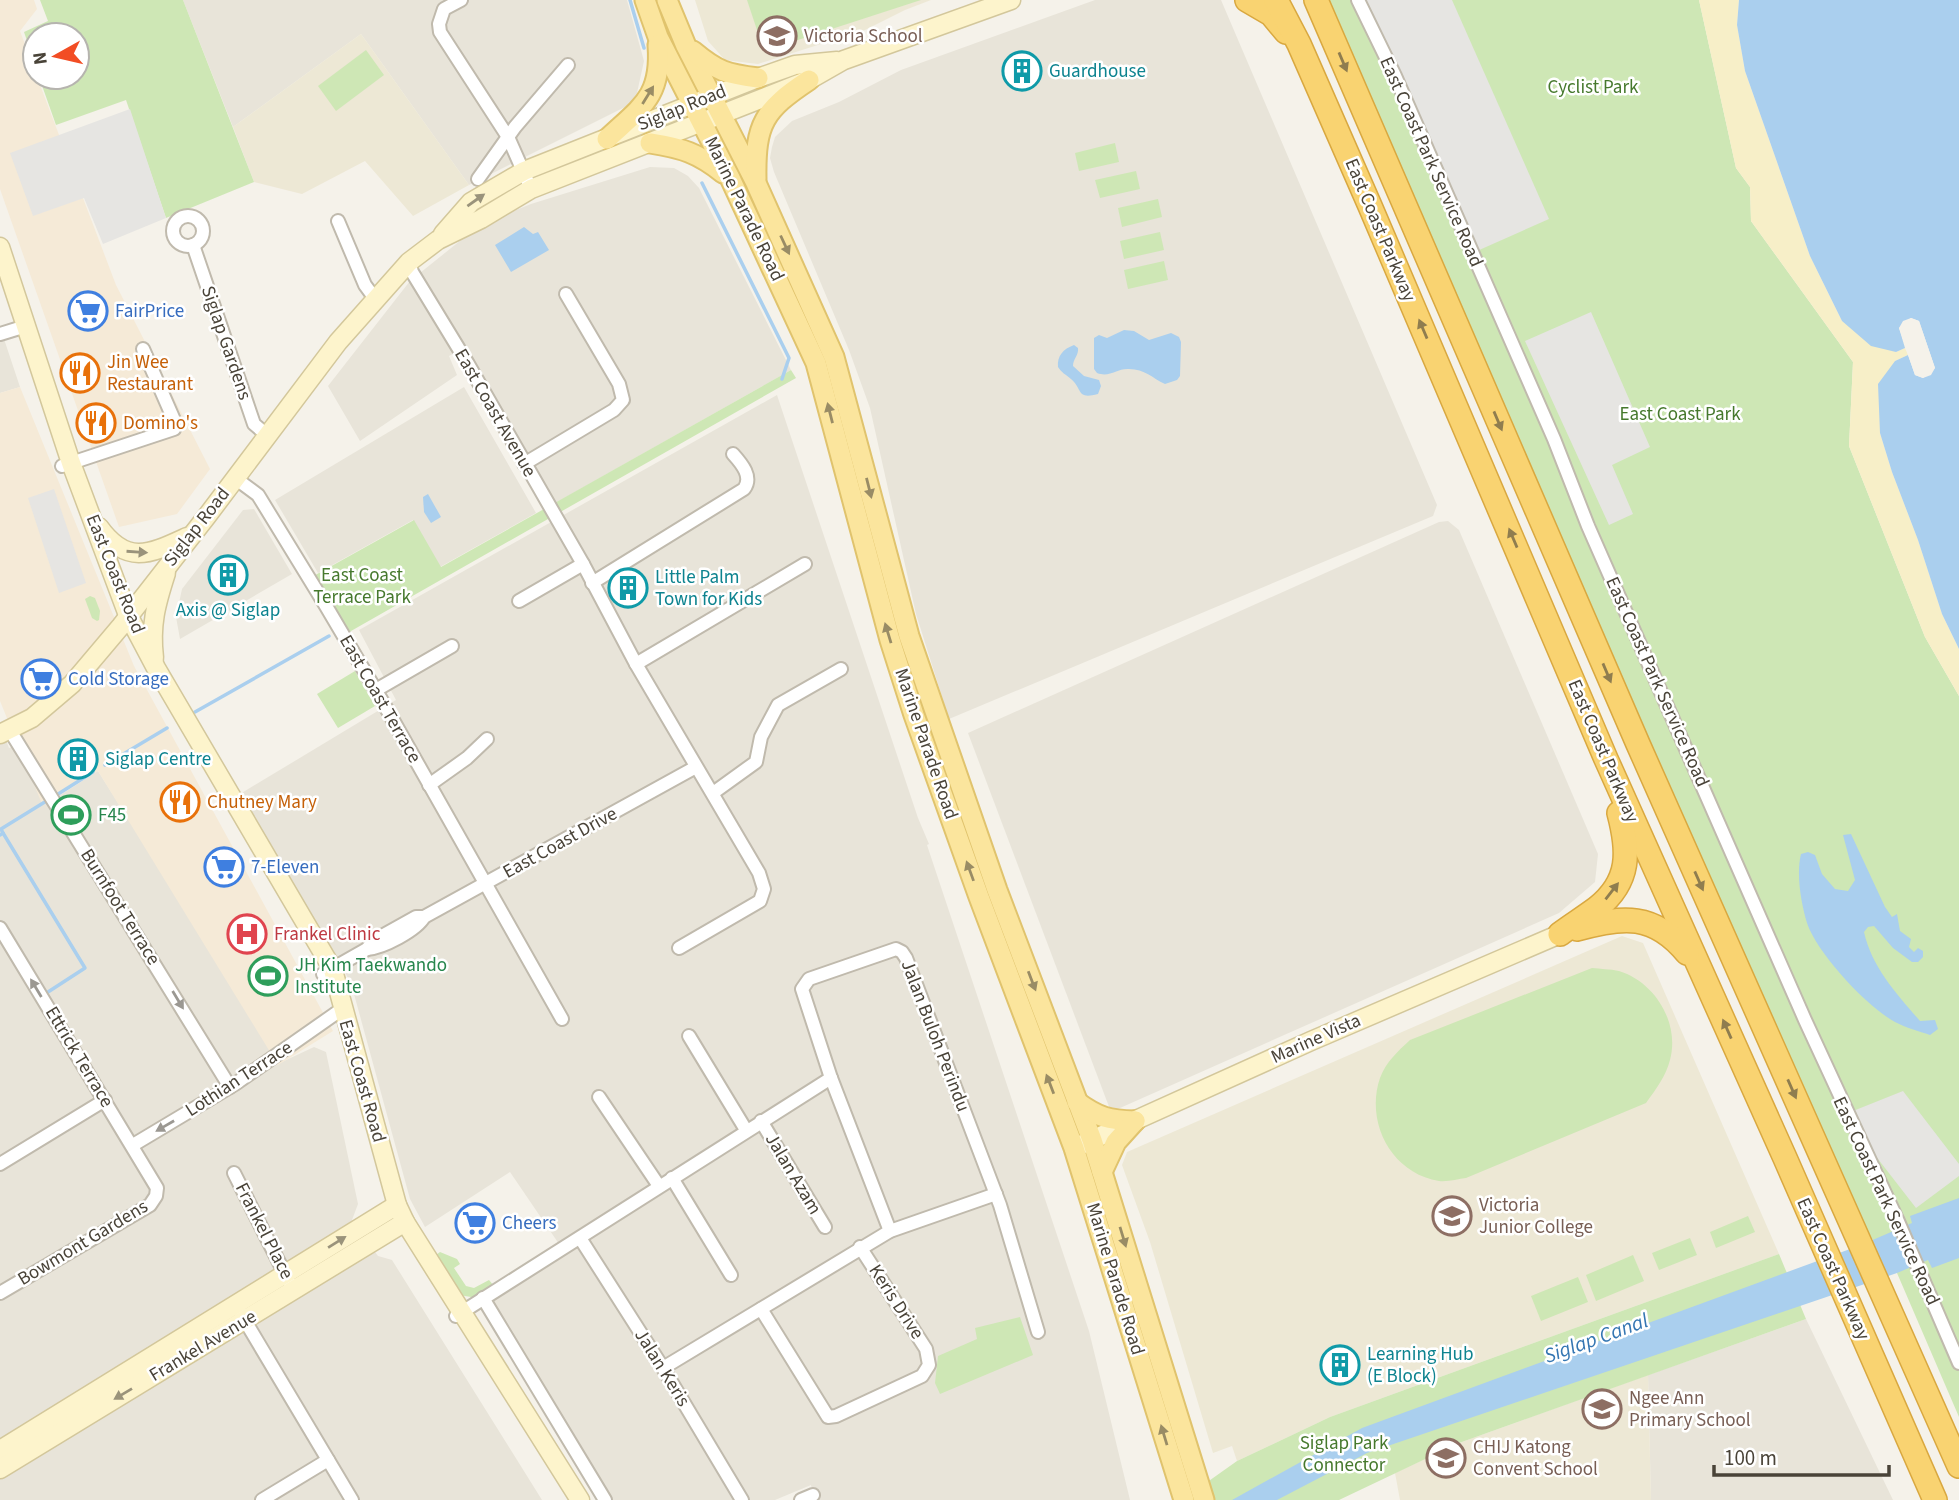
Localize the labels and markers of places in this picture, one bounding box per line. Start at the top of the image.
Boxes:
school or university icon: Victoria School [756,15,798,57]
place label: Victoria School [804,23,923,50]
building icon: Guardhouse [1001,50,1043,92]
place label: Guardhouse [1049,58,1146,85]
supermarket icon: FairPrice [67,290,109,332]
place label: FairPrice [115,298,184,325]
place label: Jin Wee Restaurant [107,349,194,398]
restaurant icon: Jin Wee Restaurant [59,352,101,394]
restaurant icon: Domino's [75,402,117,444]
place label: Domino's [123,410,198,437]
building icon: Axis @ Siglap [207,554,249,596]
place label: Little Palm Town for Kids [655,564,762,613]
building icon: Little Palm Town for Kids [607,567,649,609]
place label: Axis @ Siglap [176,597,280,624]
supermarket icon: Cold Storage [20,658,62,700]
place label: Cold Storage [68,666,169,693]
building icon: Siglap Centre [57,738,99,780]
place label: Siglap Centre [105,746,211,773]
restaurant icon: Chutney Mary [159,781,201,823]
place label: Chutney Mary [207,789,317,816]
sports icon: F45 [50,794,92,836]
place label: F45 [98,802,126,829]
supermarket icon: 7-Eleven [203,846,245,888]
place label: 7-Eleven [251,854,319,881]
hospital icon: Frankel Clinic [226,913,268,955]
place label: Frankel Clinic [274,921,381,948]
place label: JH Kim Taekwando Institute [295,952,447,1001]
sports icon: JH Kim Taekwando Institute [247,955,289,997]
place label: Victoria Junior College [1479,1192,1593,1241]
school or university icon: Victoria Junior College [1431,1195,1473,1237]
supermarket icon: Cheers [454,1202,496,1244]
place label: Cheers [502,1210,557,1237]
place label: Learning Hub (E Block) [1367,1341,1473,1390]
building icon: Learning Hub (E Block) [1319,1344,1361,1386]
place label: Ngee Ann Primary School [1629,1385,1751,1434]
school or university icon: Ngee Ann Primary School [1581,1388,1623,1430]
place label: CHIJ Katong Convent School [1473,1434,1598,1483]
school or university icon: CHIJ Katong Convent School [1425,1437,1467,1479]

